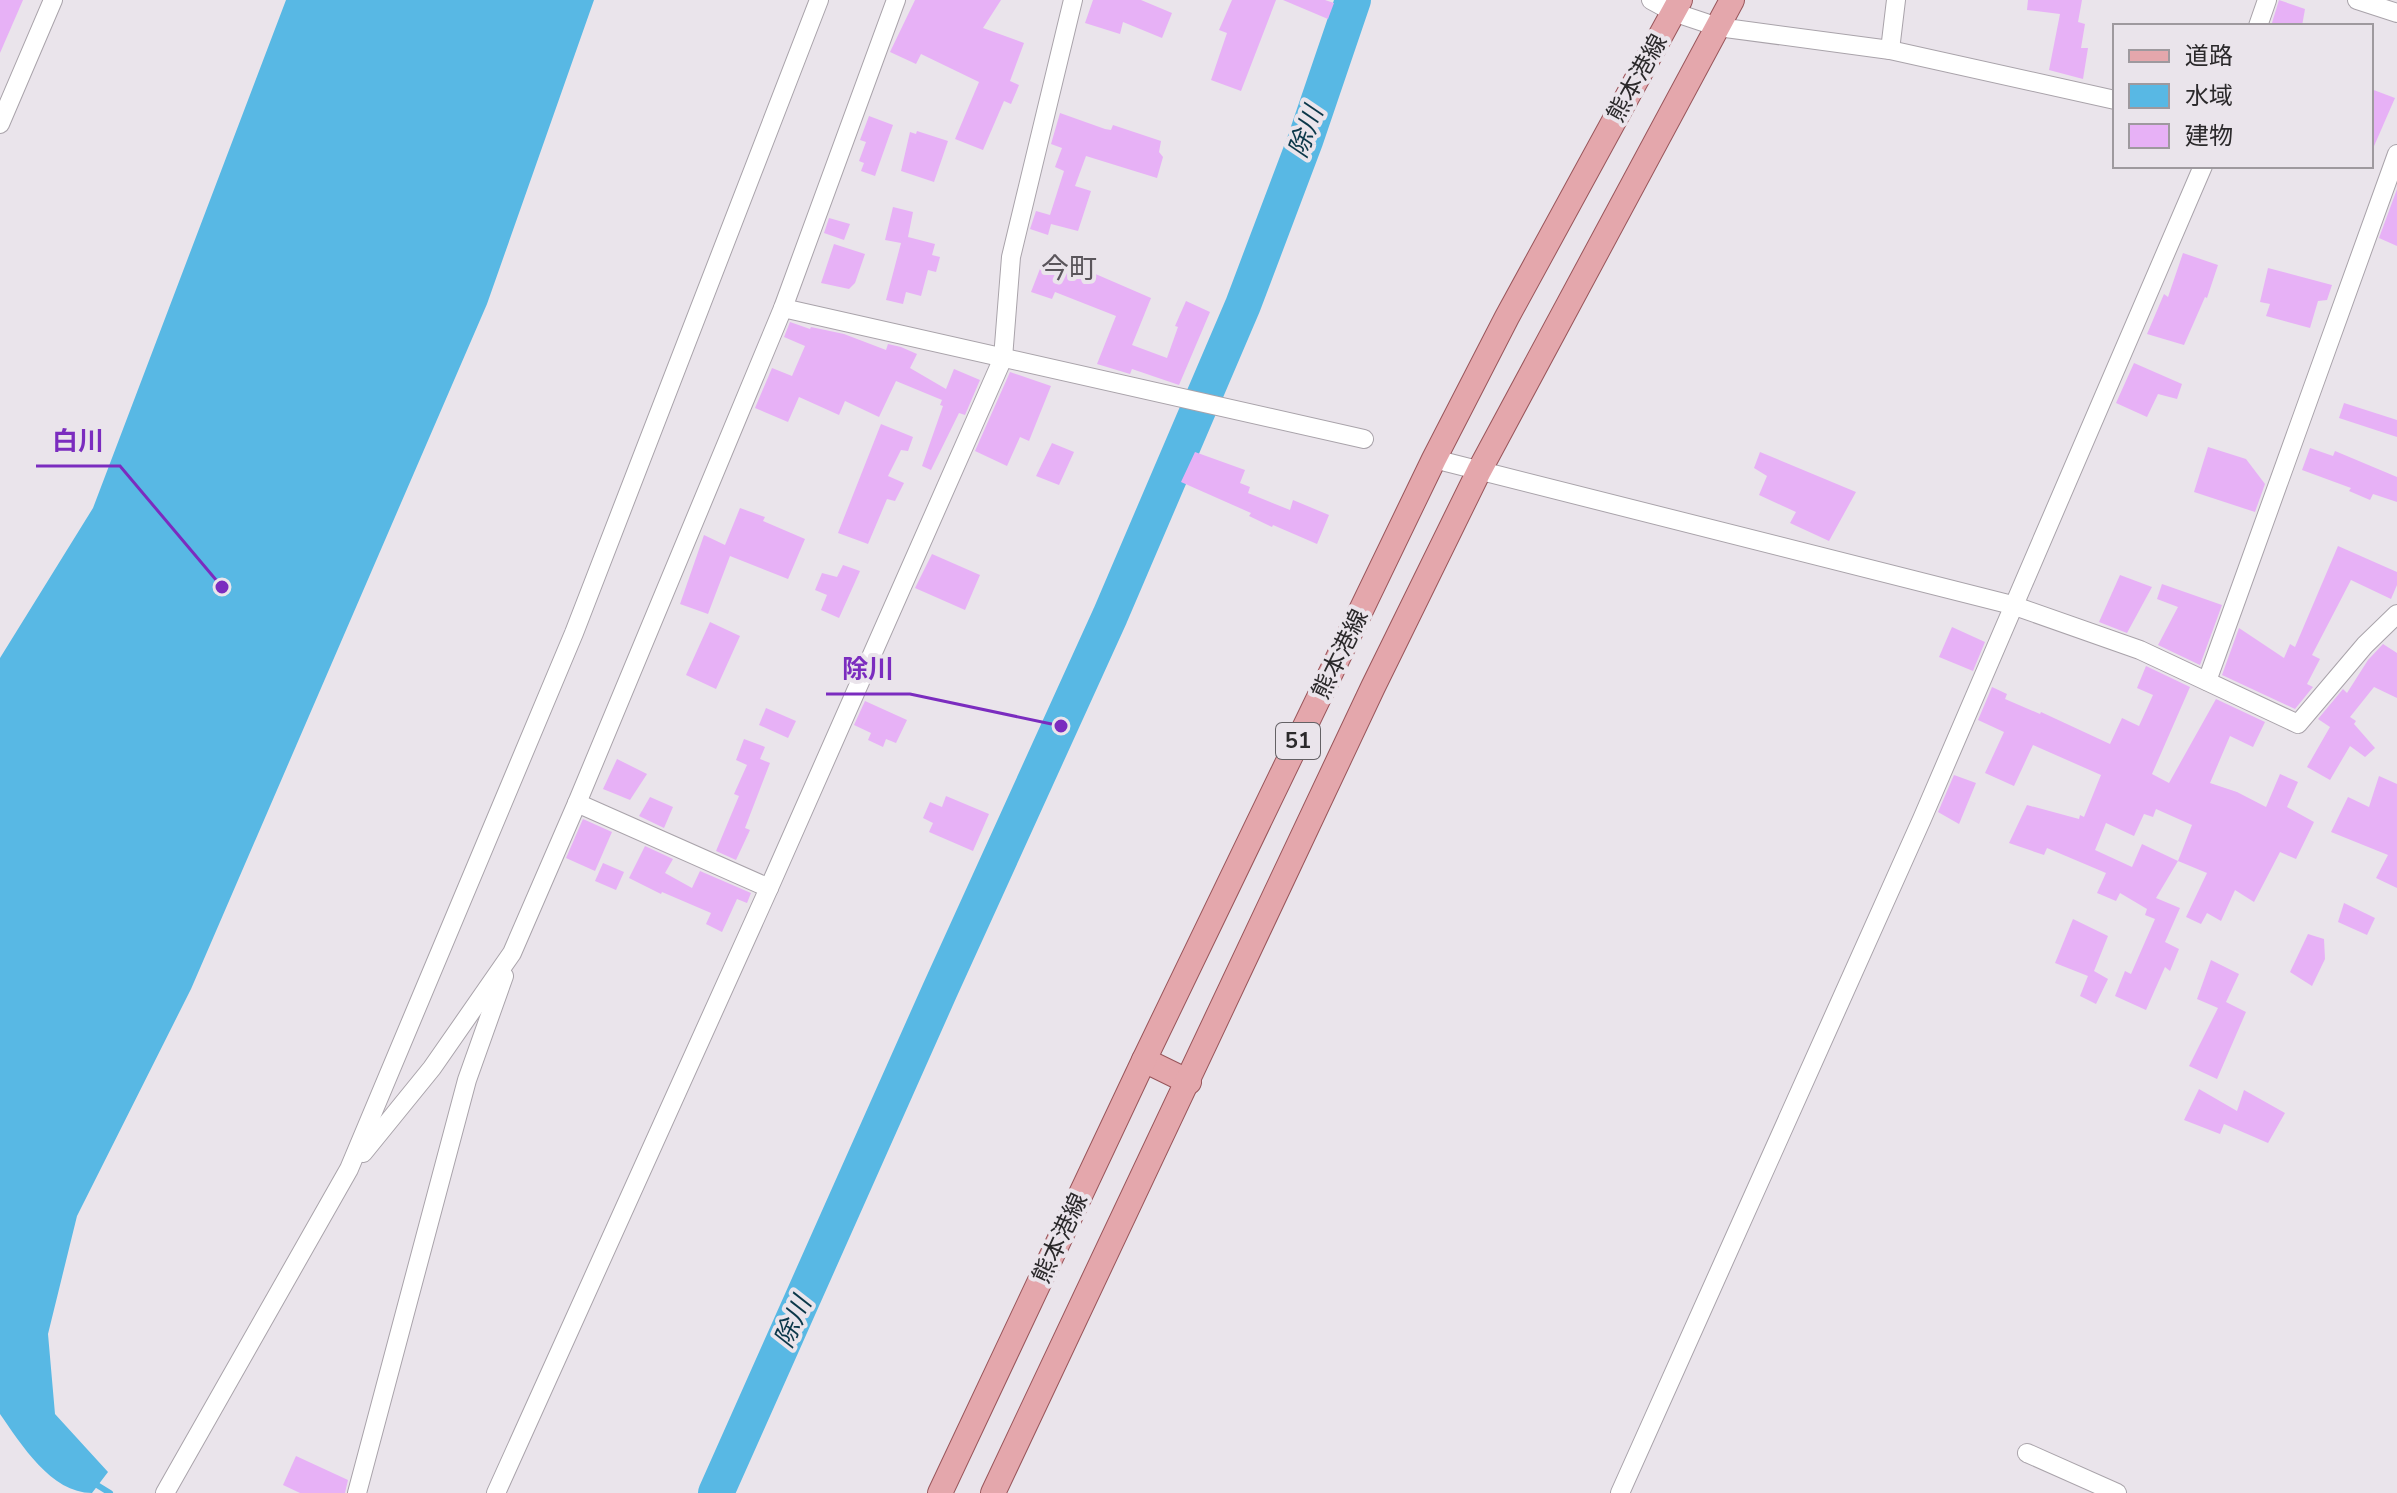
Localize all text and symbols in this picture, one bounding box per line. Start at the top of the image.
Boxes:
legend [2113,24,2373,168]
street label: 熊本港線 [1600,28,1674,128]
text: 道路 [2185,40,2233,72]
text: 水域 [2185,80,2233,112]
water label: 除川 [1281,99,1332,162]
text: 建物 [2185,120,2233,152]
district label: 今町 [1041,250,1097,288]
callout: 白川 [36,416,120,466]
text: 白川 [52,424,104,459]
street label: 熊本港線 [1305,604,1375,704]
callout: 除川 [826,644,910,694]
text: 除川 [842,652,894,687]
road number: 51 [1276,723,1320,759]
street label: 熊本港線 [1025,1188,1095,1288]
water label: 除川 [766,1288,821,1353]

